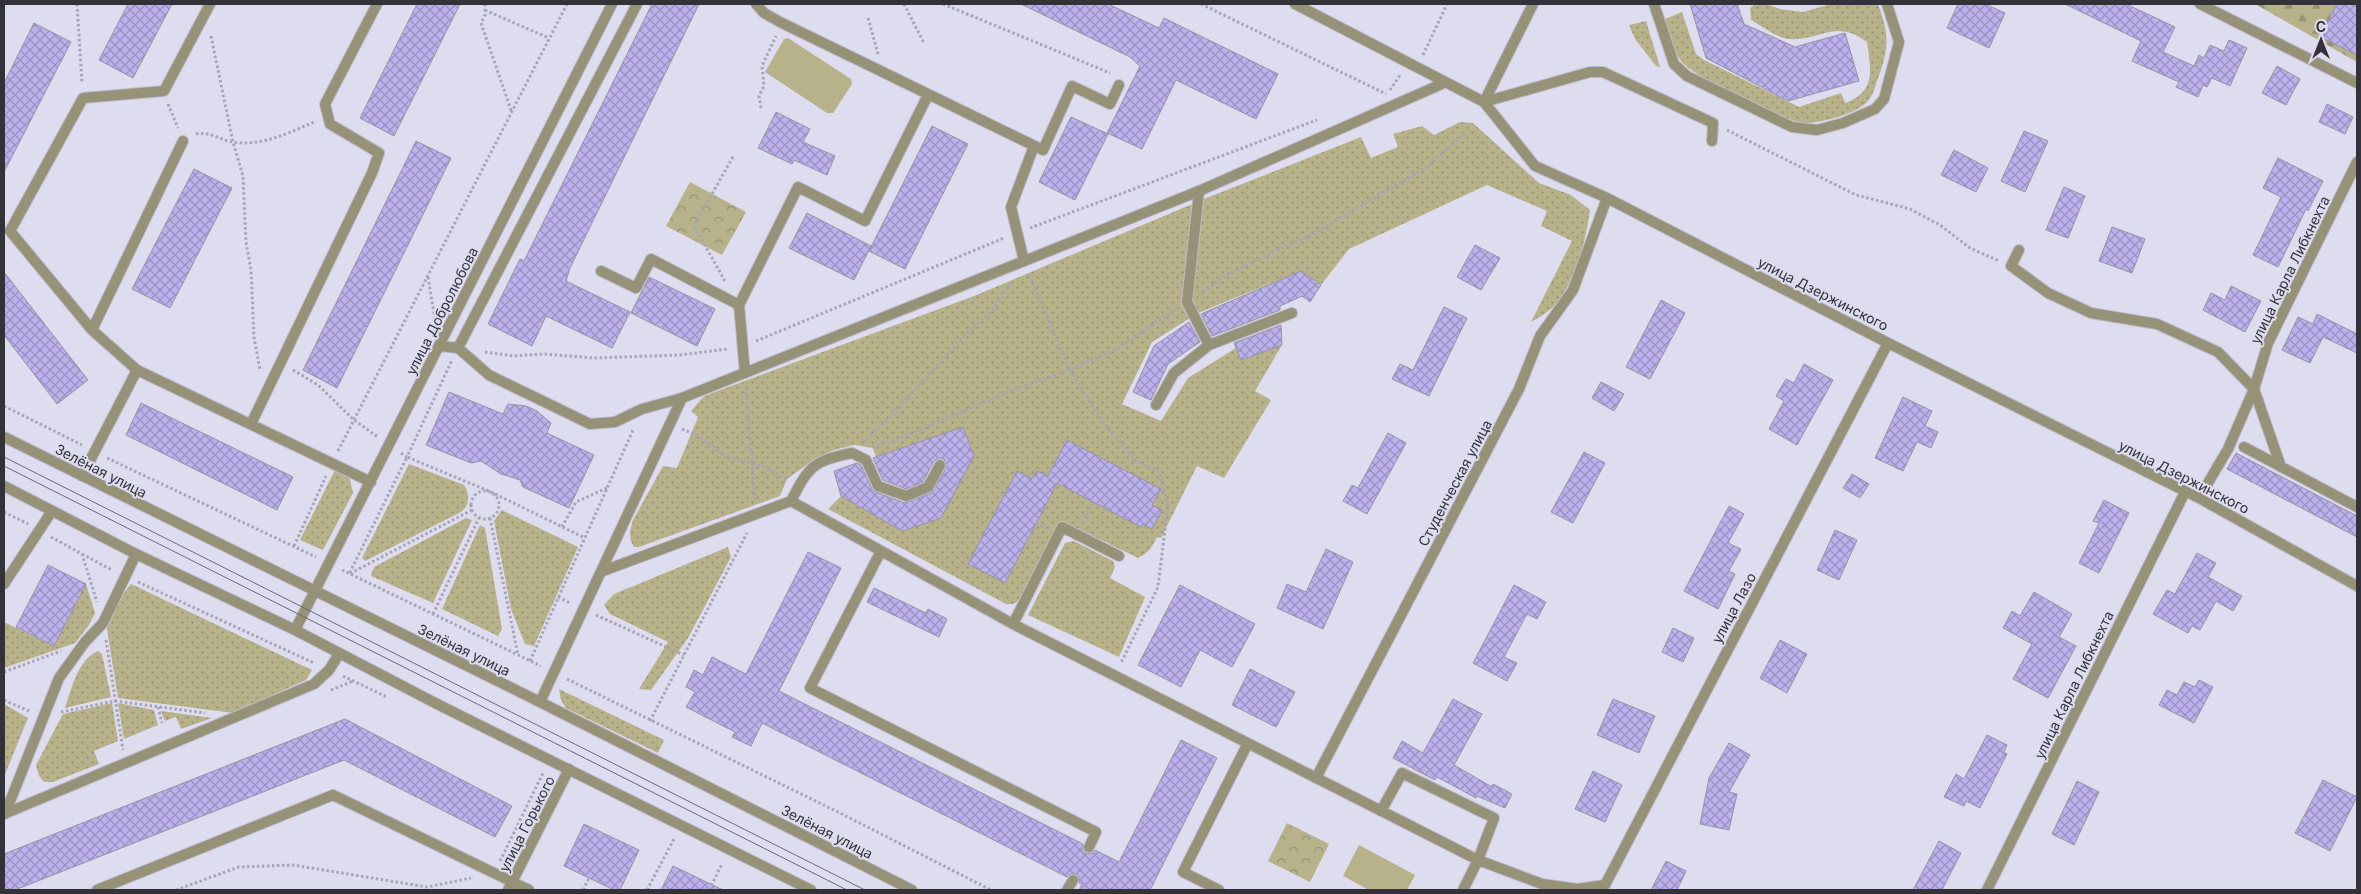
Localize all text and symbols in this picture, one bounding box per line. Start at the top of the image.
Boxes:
north arrow [2296,15,2346,65]
text: С [2316,18,2326,35]
street label: улица Карла Либкнехта [2246,193,2333,347]
street label: улица Добролюбова [402,244,481,378]
street label: улица Дзержинского [1755,253,1891,334]
street label: Студенческая улица [1414,417,1495,549]
street label: улица Дзержинского [2116,436,2252,517]
street label: Зелёная улица [53,440,150,501]
street label: улица Лазо [1708,570,1759,646]
street label: улица Карла Либкнехта [2030,608,2117,762]
street label: Зелёная улица [415,620,513,679]
street label: улица Горького [495,773,558,875]
street label: Зелёная улица [779,801,876,862]

